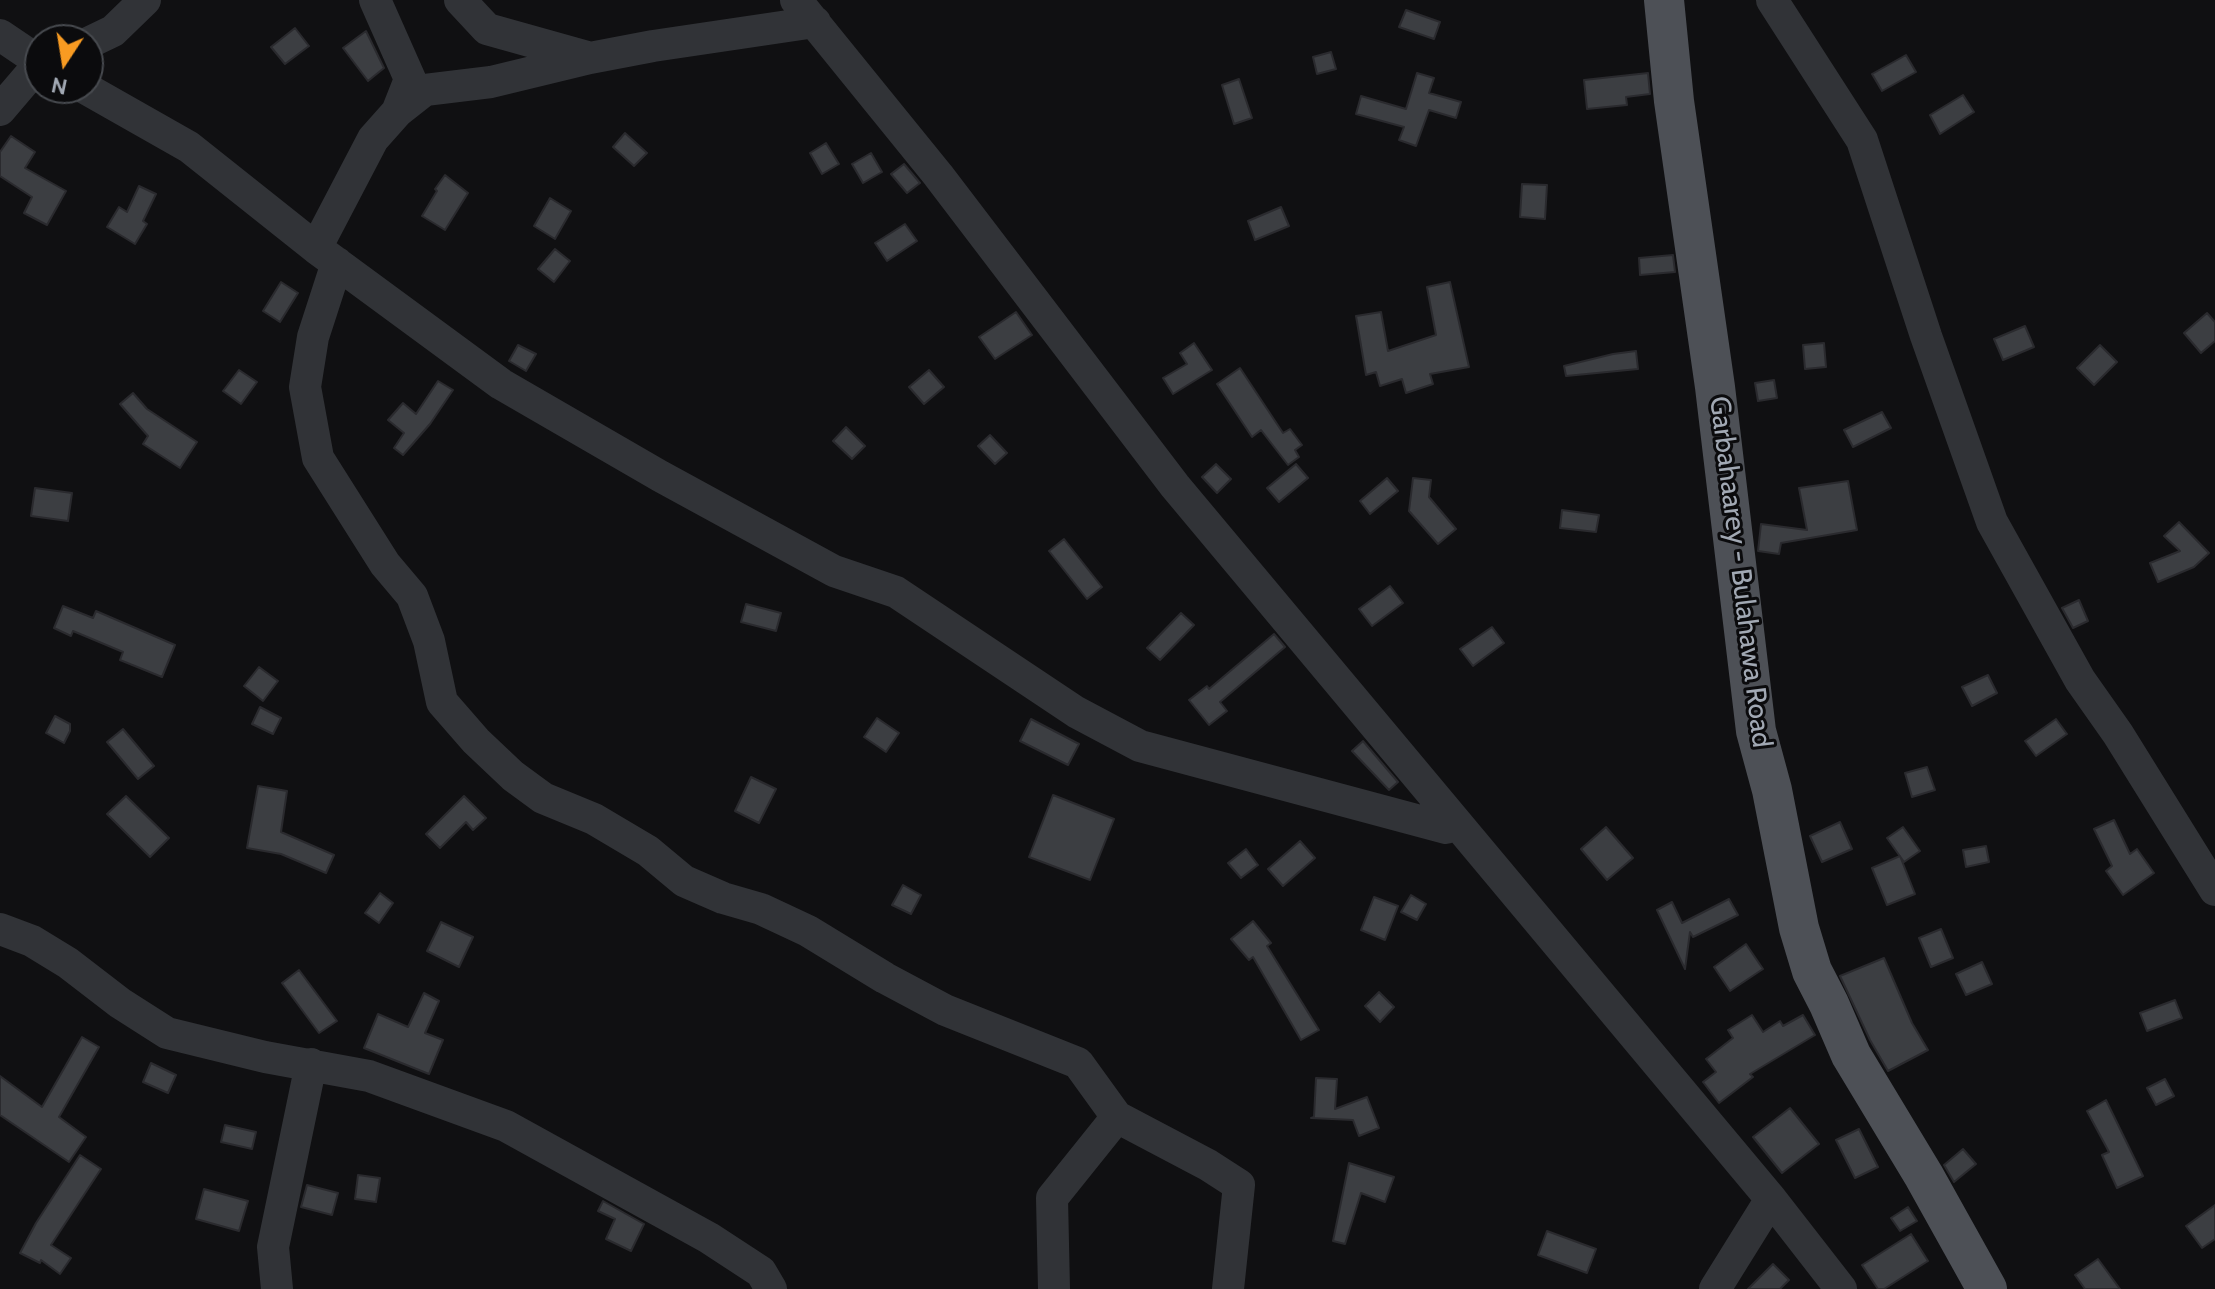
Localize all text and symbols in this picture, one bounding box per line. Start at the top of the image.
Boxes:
north arrow [24,24,104,104]
text: N [49,71,70,101]
street label: Garbahaarey - Bulahawa Road [1702,394,1778,750]

